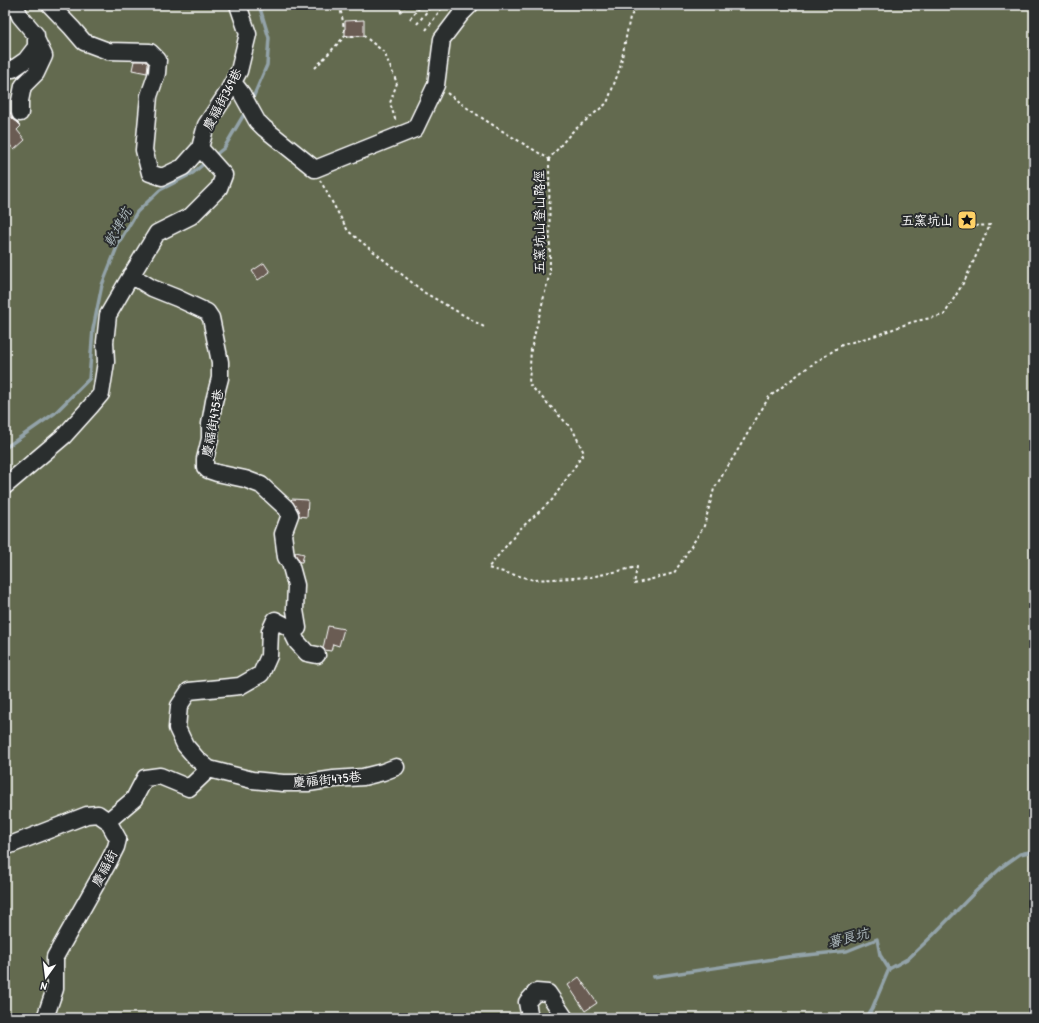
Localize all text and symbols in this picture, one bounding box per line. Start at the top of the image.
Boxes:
street label: 慶福街369巷 [198,65,246,133]
street label: 五窯坑山登山路徑 [530,170,548,274]
water label: 軟埤坑 [99,202,136,250]
place icon: 五窯坑山 [956,209,978,231]
place label: 五窯坑山 [901,211,953,229]
street label: 慶福街475巷 [197,388,227,458]
street label: 慶福街475巷 [292,767,362,791]
street label: 慶福街 [87,847,121,889]
water label: 薯良坑 [825,922,873,951]
north arrow [26,957,66,997]
text: N [39,979,48,994]

